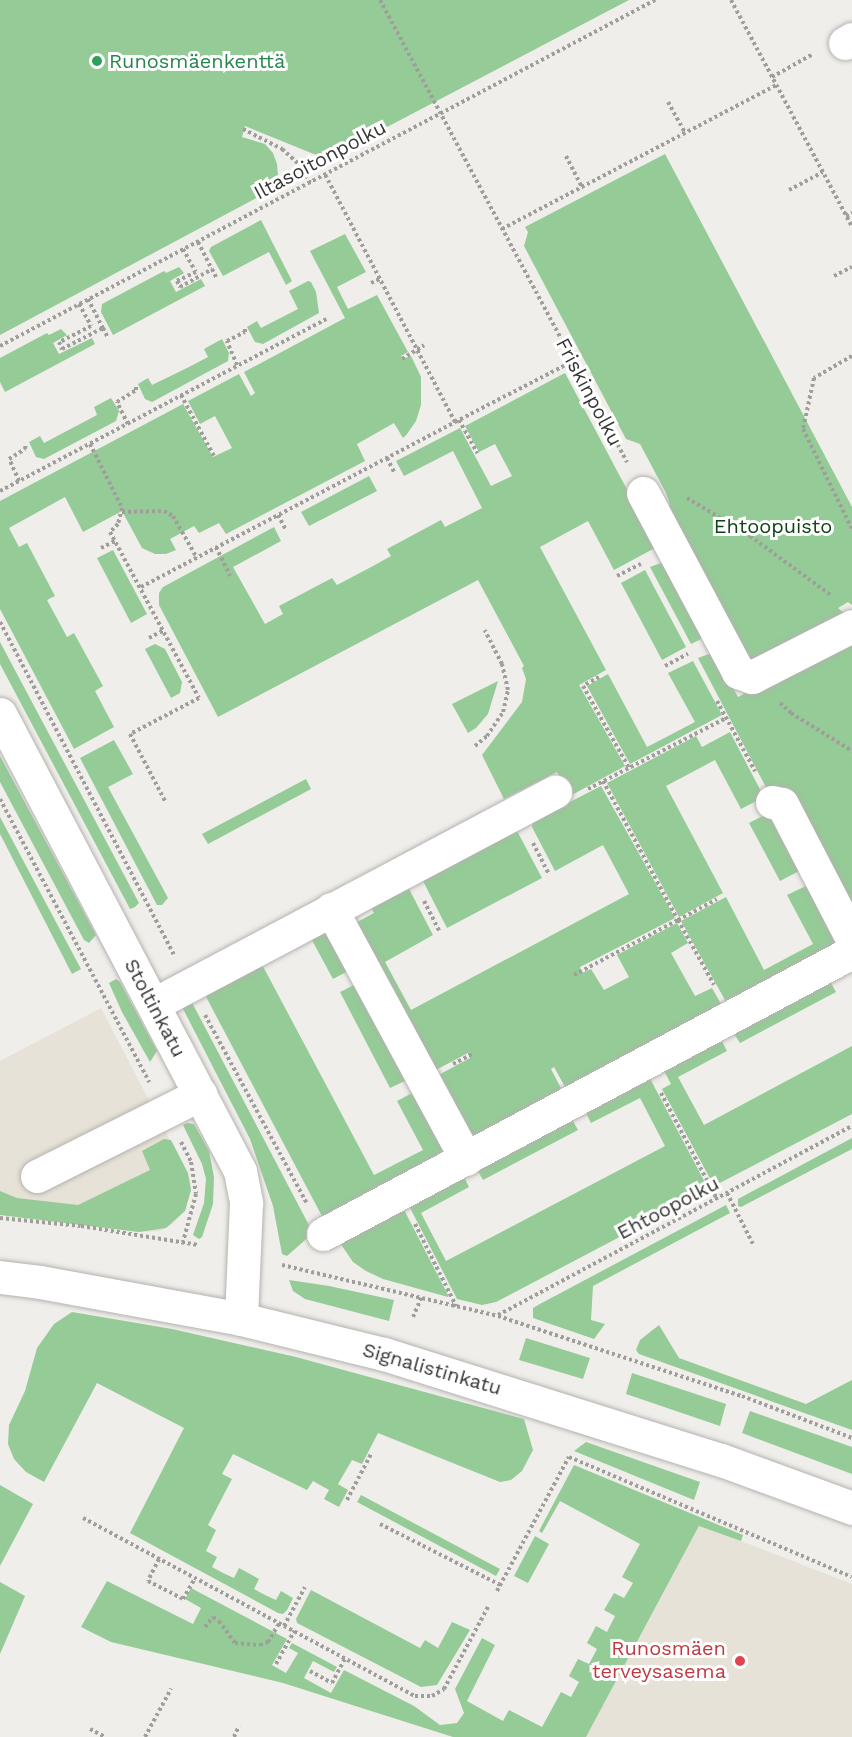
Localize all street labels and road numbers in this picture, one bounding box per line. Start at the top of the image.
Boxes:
street label: Iltasoitonpolku [250,115,390,205]
street label: Friskinpolku [551,334,627,450]
street label: Stoltinkatu [119,955,191,1061]
street label: Ehtoopolku [613,1171,723,1245]
street label: Signalistinkatu [360,1338,504,1400]

